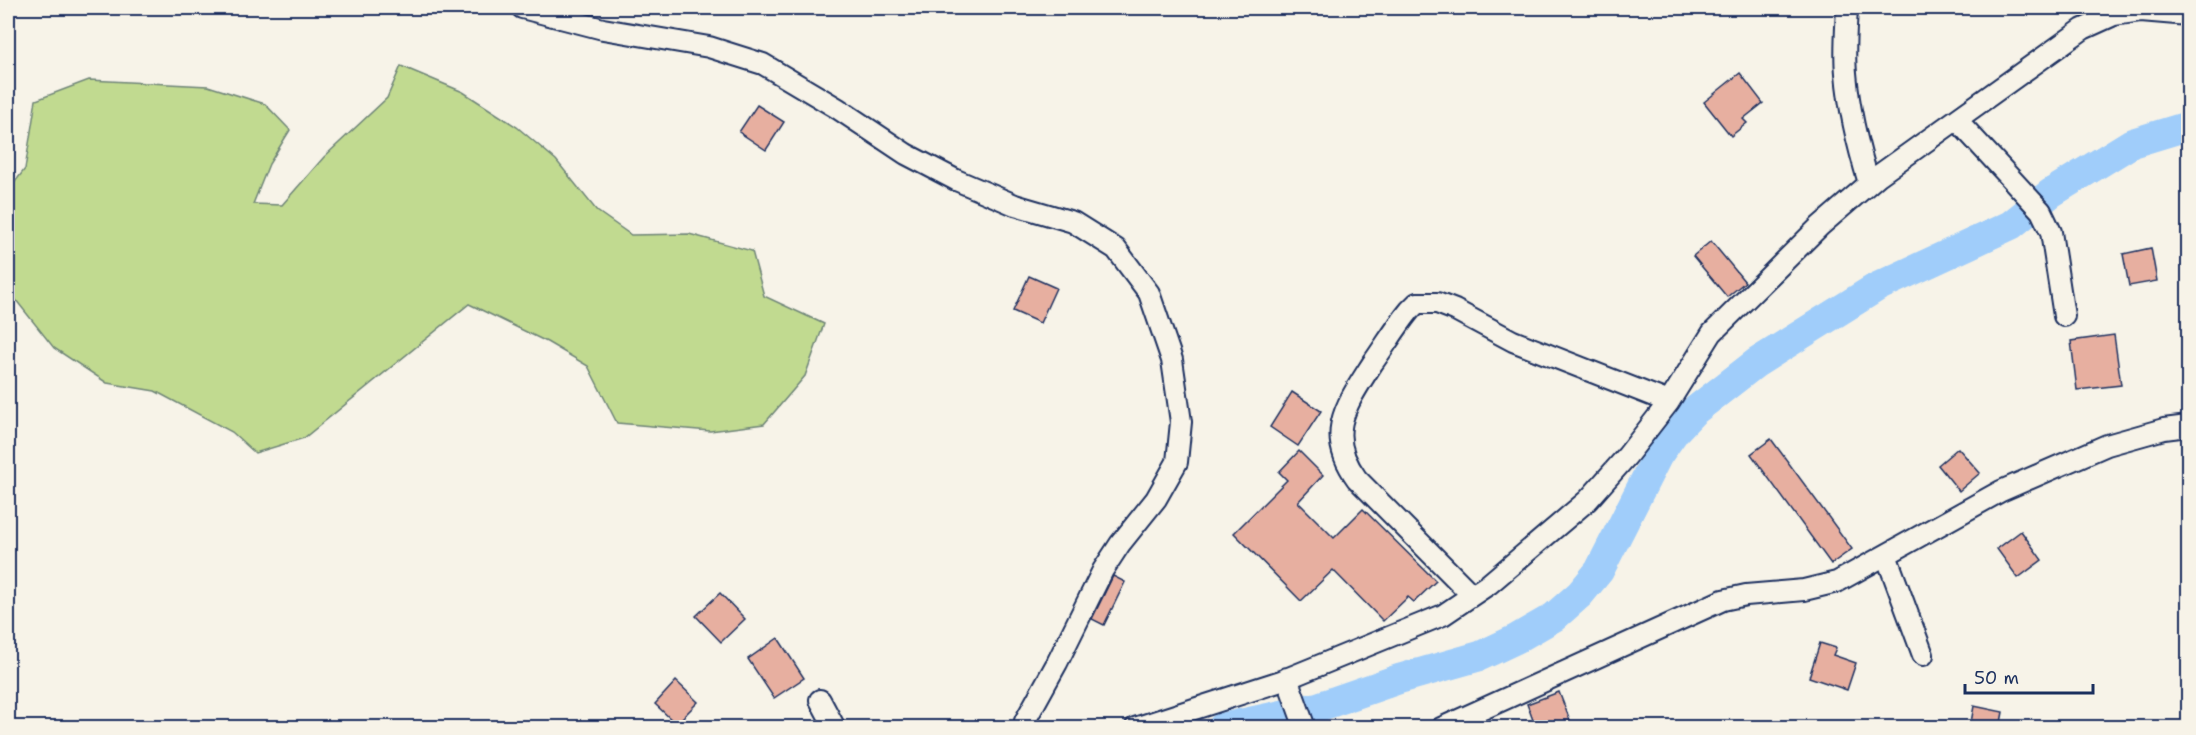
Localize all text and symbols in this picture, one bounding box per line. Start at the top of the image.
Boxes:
scale bar [1965,657,2092,695]
text: 50 m [1974,666,2019,690]

